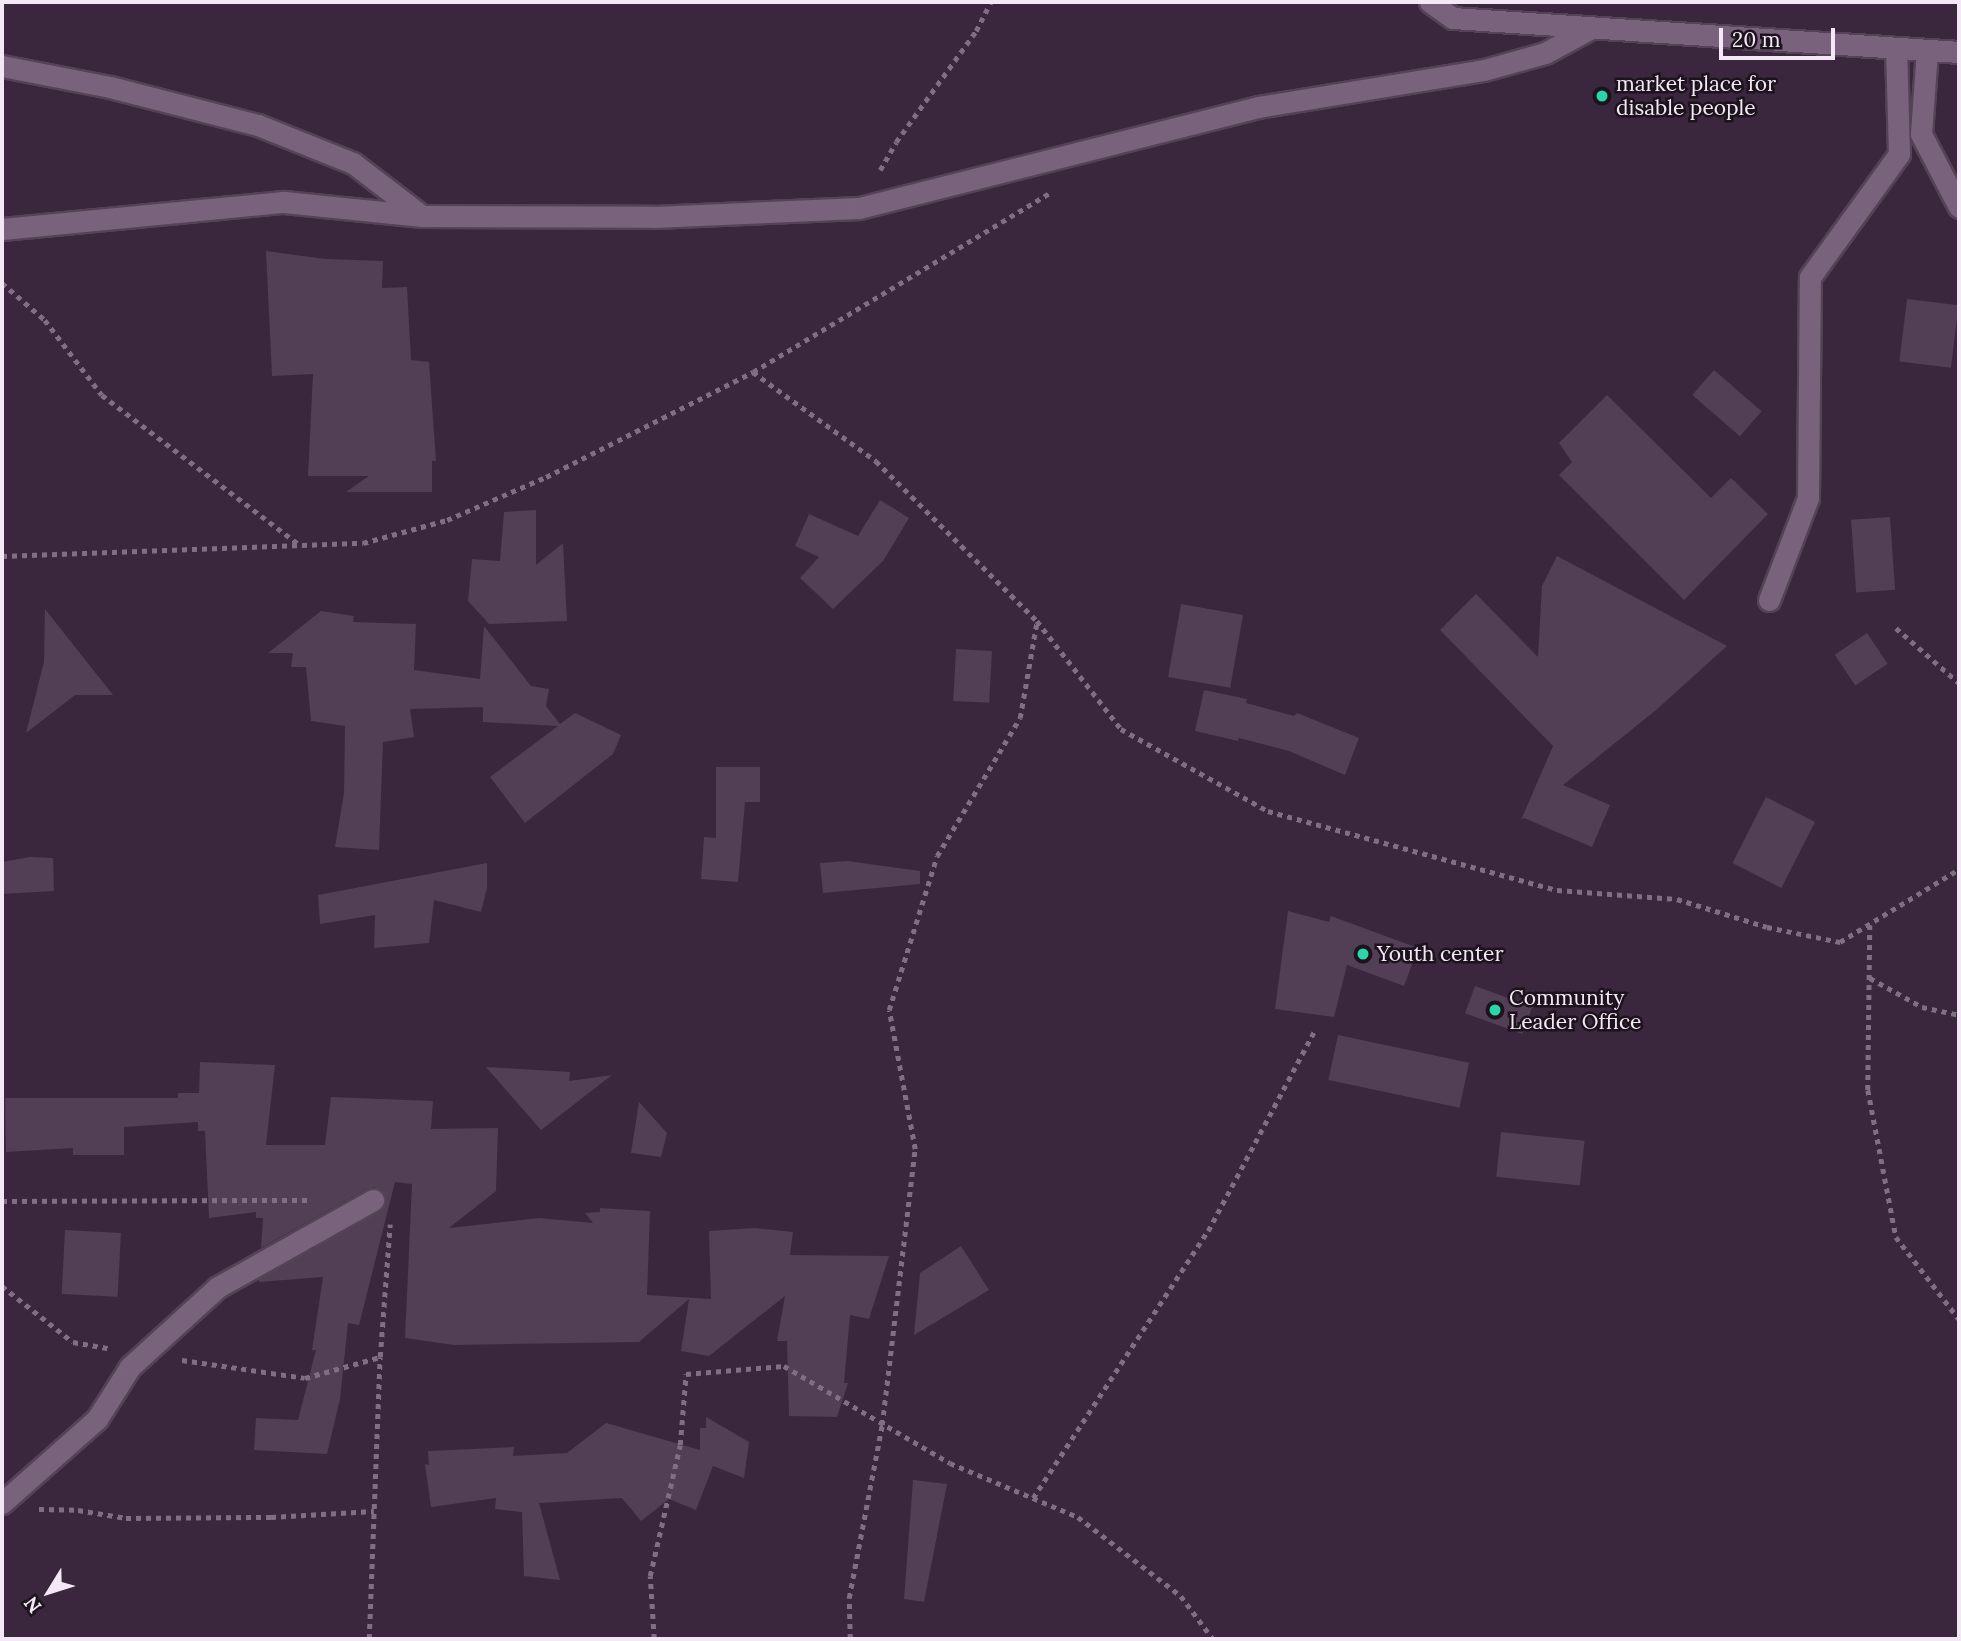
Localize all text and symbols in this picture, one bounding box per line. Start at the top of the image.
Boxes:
scale bar [1723,14,1839,58]
text: 20 m [1732,26,1781,53]
place label: market place for disable people [1616,71,1776,121]
marker: market place for disable people [1594,88,1610,104]
place label: Youth center [1377,941,1504,967]
marker: Youth center [1355,946,1371,962]
place label: Community Leader Office [1509,985,1641,1035]
marker: Community Leader Office [1487,1002,1503,1018]
north arrow [14,1557,84,1627]
text: N [18,1592,46,1618]

